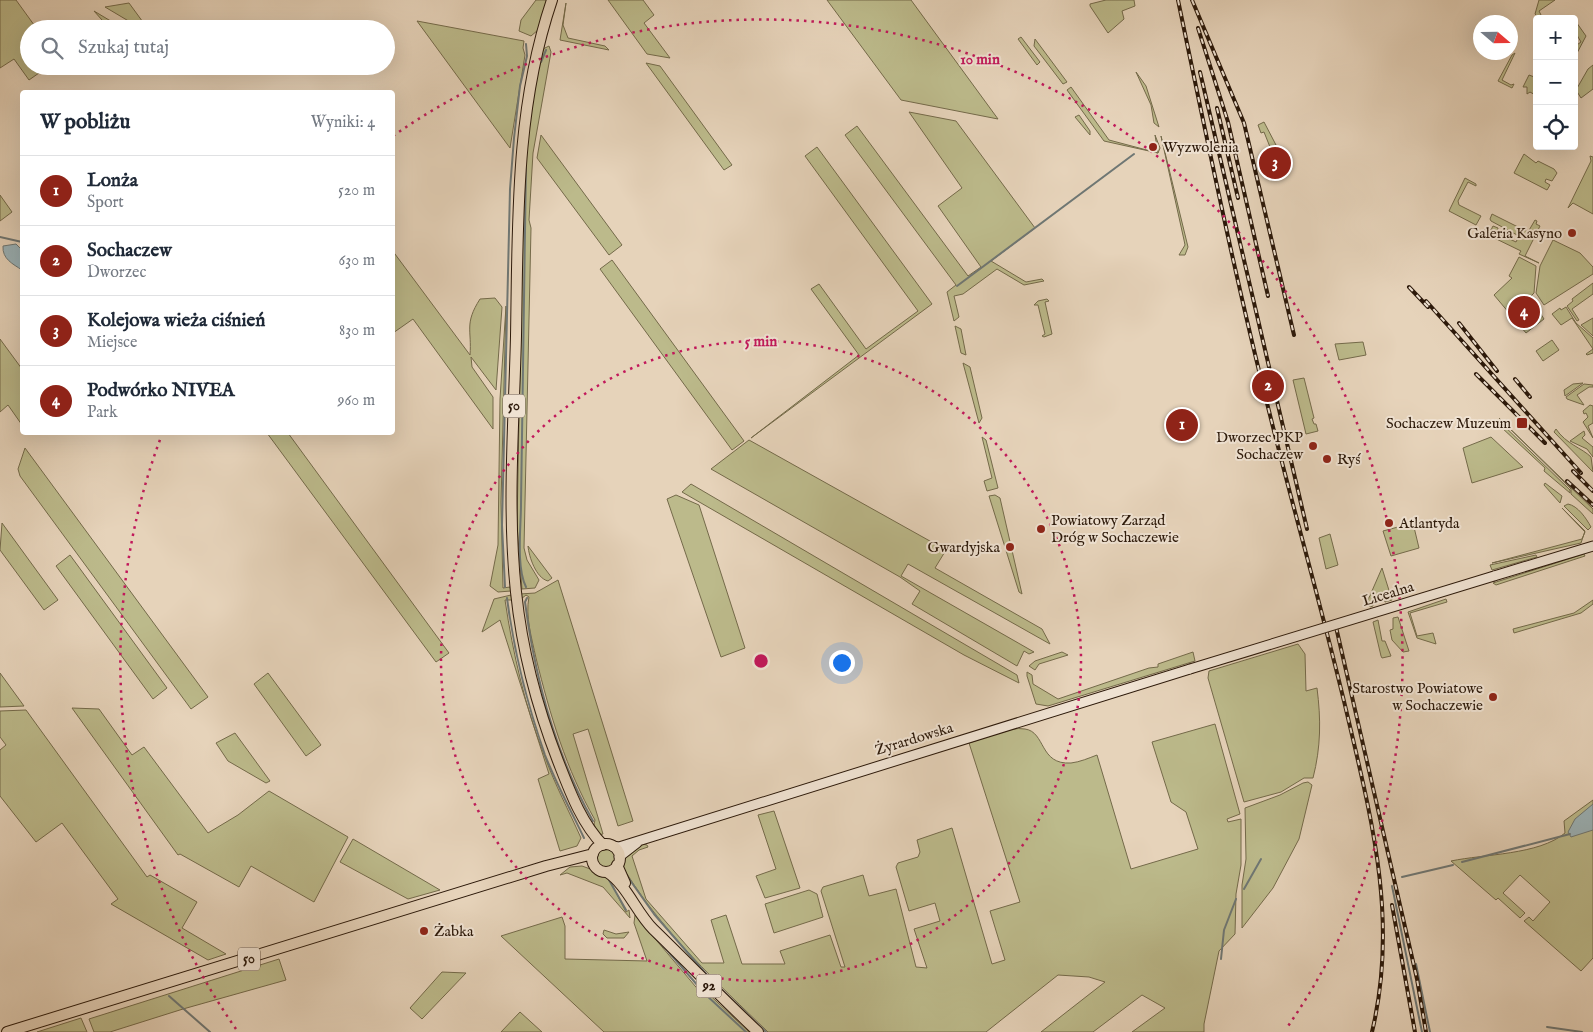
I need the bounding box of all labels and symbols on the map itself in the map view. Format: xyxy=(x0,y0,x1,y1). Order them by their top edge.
north arrow xyxy=(1473,15,1518,60)
text: 10 min xyxy=(960,50,1000,69)
place label: Wyzwolenia xyxy=(1163,138,1239,157)
marker: Wyzwolenia xyxy=(1147,141,1159,153)
pin: 3 xyxy=(1259,144,1291,182)
place label: Galeria Kasyno xyxy=(1467,224,1562,243)
marker: Galeria Kasyno xyxy=(1566,227,1578,239)
pin: 4 xyxy=(1508,293,1540,331)
text: 5 min xyxy=(745,332,777,351)
pin: 2 xyxy=(1252,367,1284,405)
road number: 50 xyxy=(503,394,525,418)
pin: 1 xyxy=(1166,406,1198,444)
place label: Sochaczew Muzeum xyxy=(1386,414,1511,433)
marker: Sochaczew Muzeum xyxy=(1515,416,1529,430)
place label: Dworzec PKP Sochaczew xyxy=(1216,428,1304,464)
marker: Dworzec PKP Sochaczew xyxy=(1307,440,1319,452)
place label: Ryś xyxy=(1337,450,1361,469)
marker: Ryś xyxy=(1321,453,1333,465)
place label: Powiatowy Zarząd Dróg w Sochaczewie xyxy=(1051,511,1179,547)
place label: Atlantyda xyxy=(1398,514,1460,533)
marker: Atlantyda xyxy=(1383,517,1395,529)
marker: Powiatowy Zarząd Dróg w Sochaczewie xyxy=(1035,523,1047,535)
place label: Gwardyjska xyxy=(928,538,1001,557)
marker: Gwardyjska xyxy=(1004,541,1016,553)
street label: Licealna xyxy=(1360,577,1417,611)
your location xyxy=(829,650,855,676)
centre of rings xyxy=(752,652,770,670)
place label: Starostwo Powiatowe w Sochaczewie xyxy=(1352,679,1483,715)
marker: Starostwo Powiatowe w Sochaczewie xyxy=(1487,691,1499,703)
street label: Żyrardowska xyxy=(873,718,956,760)
place label: Żabka xyxy=(434,922,474,941)
marker: Żabka xyxy=(418,925,430,937)
road number: 50 xyxy=(238,948,260,971)
road number: 92 xyxy=(696,974,722,998)

